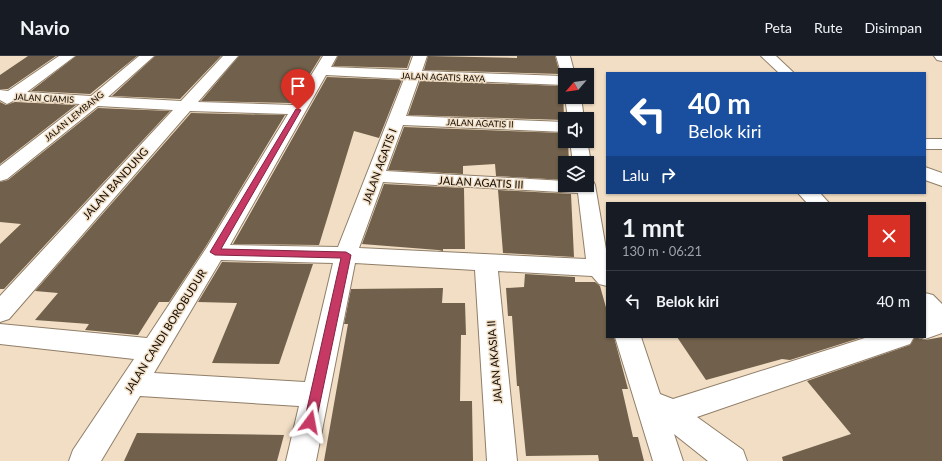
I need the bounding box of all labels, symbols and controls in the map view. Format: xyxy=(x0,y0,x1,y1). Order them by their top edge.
text: Navio xyxy=(20,16,70,39)
text: Peta xyxy=(765,19,792,36)
text: Rute xyxy=(814,19,843,36)
text: Disimpan xyxy=(865,19,922,36)
north arrow xyxy=(558,68,594,104)
map controls xyxy=(558,68,594,192)
pin xyxy=(281,69,315,110)
street label: JALAN AGATIS RAYA xyxy=(401,70,486,84)
icon: arrive xyxy=(287,75,309,97)
text: 40 m xyxy=(688,86,751,120)
street label: JALAN LEMBANG xyxy=(42,88,106,143)
icon: left xyxy=(622,88,674,140)
street label: JALAN CIAMIS xyxy=(14,91,74,105)
button: sound xyxy=(558,112,594,148)
street label: JALAN AGATIS II xyxy=(446,116,514,130)
text: Belok kiri xyxy=(688,120,762,142)
street label: JALAN AGATIS I xyxy=(359,127,399,205)
street label: JALAN BANDUNG xyxy=(79,144,151,222)
button: layers xyxy=(558,156,594,192)
icon: right xyxy=(657,164,679,186)
text: Lalu xyxy=(622,166,649,184)
street label: JALAN AGATIS III xyxy=(438,173,524,191)
text: 1 mnt xyxy=(622,213,684,242)
button: close xyxy=(868,215,910,257)
text: 130 m · 06:21 xyxy=(622,243,702,259)
street label: JALAN CANDI BOROBUDUR xyxy=(121,266,209,395)
icon: left xyxy=(622,290,644,312)
text: Belok kiri xyxy=(656,292,719,310)
text: 40 m xyxy=(876,292,910,310)
street label: JALAN AKASIA II xyxy=(484,320,504,404)
position arrow xyxy=(289,401,331,443)

